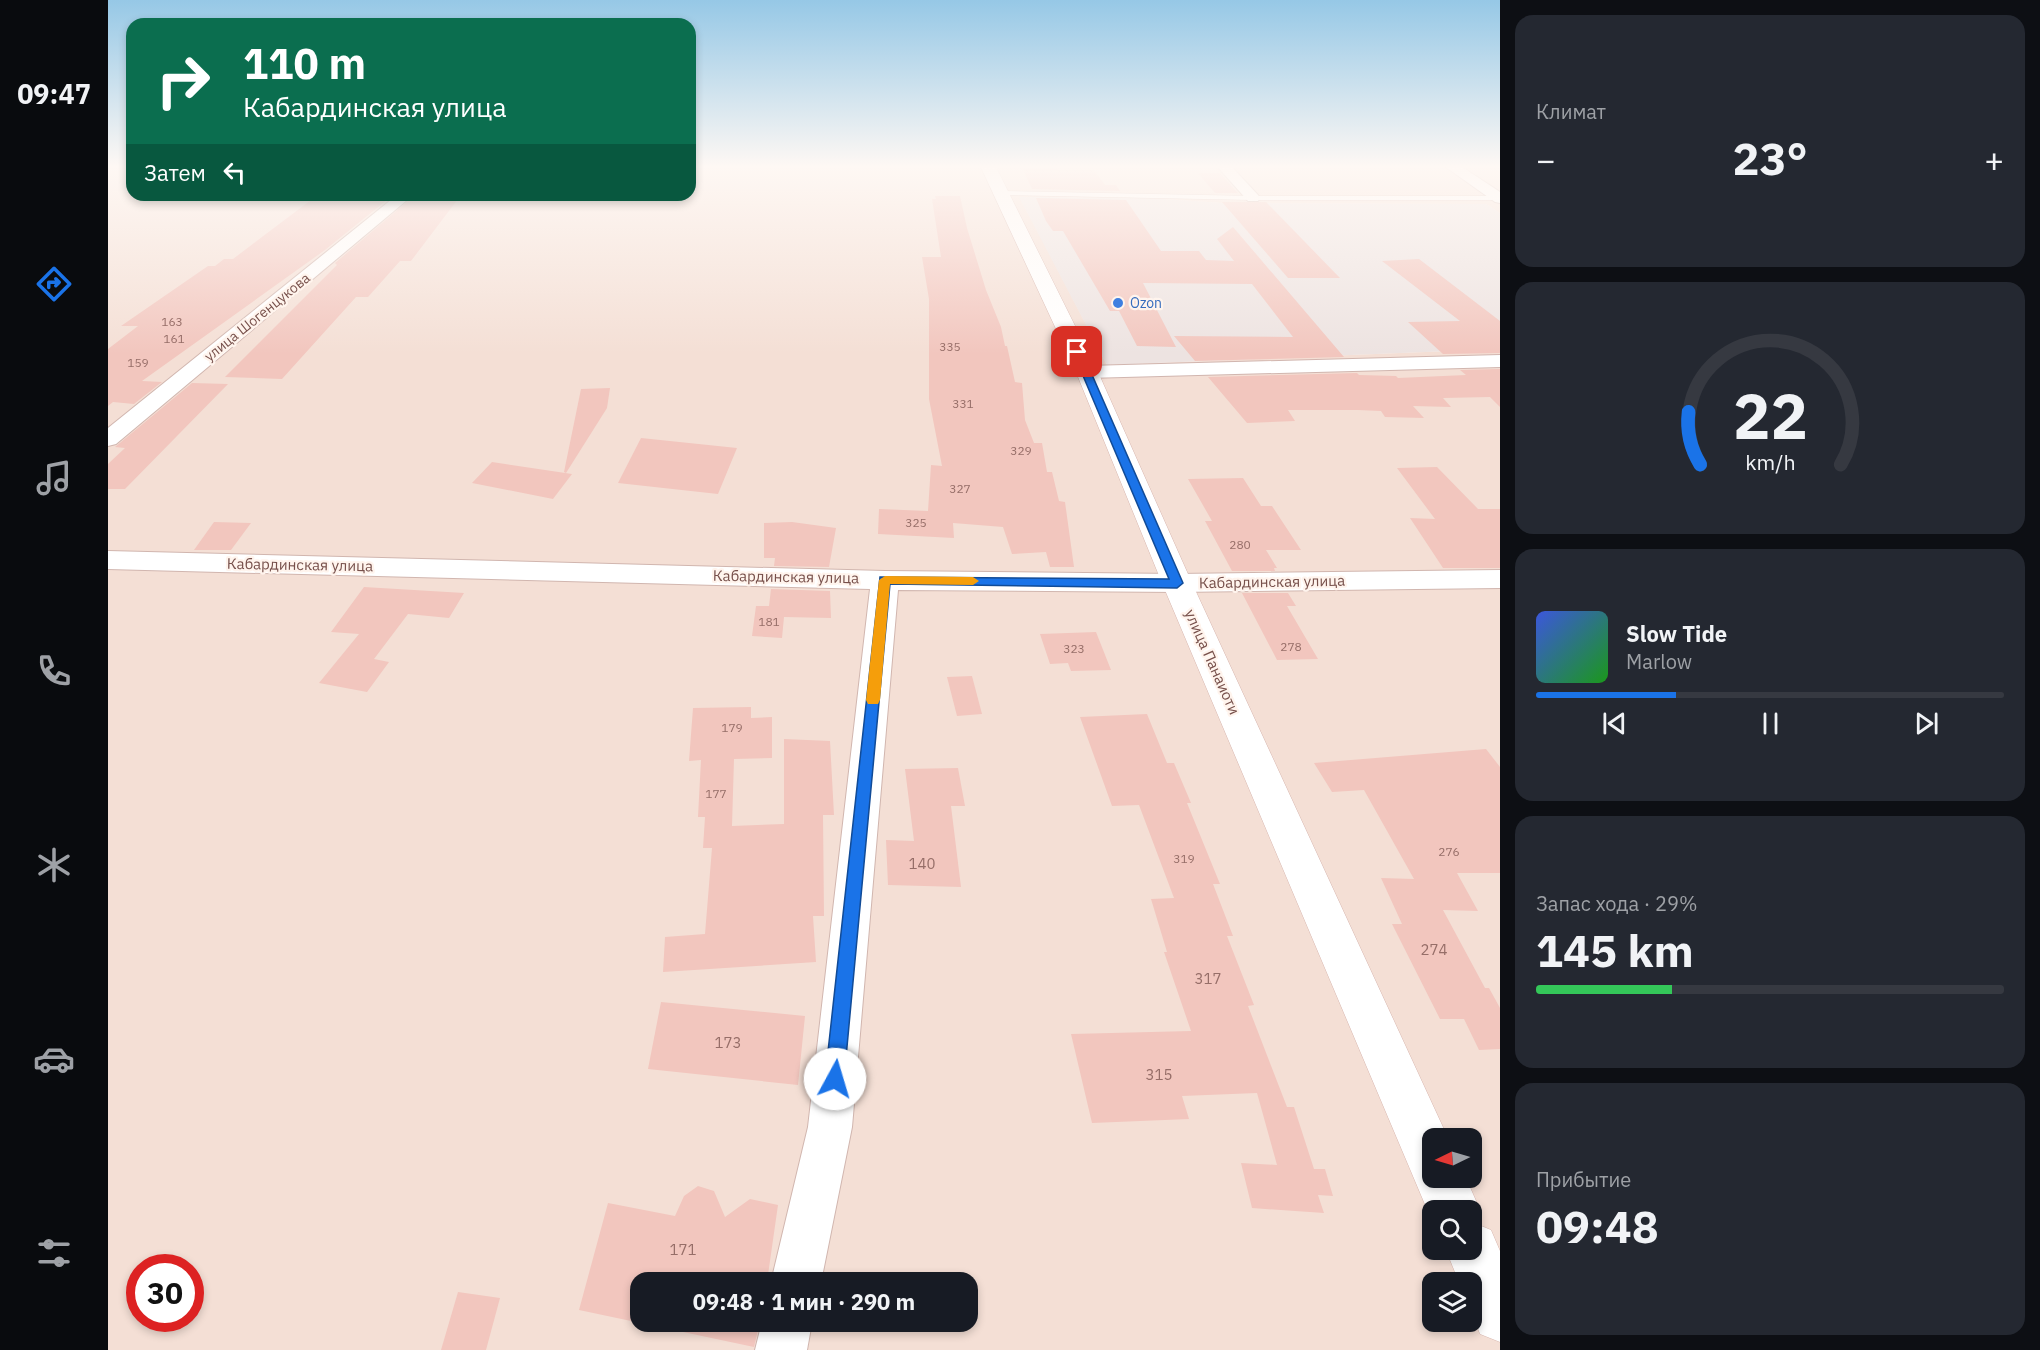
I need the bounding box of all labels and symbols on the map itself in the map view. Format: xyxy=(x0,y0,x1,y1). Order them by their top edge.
street label: улица Шогенцукова xyxy=(200,268,314,365)
place label: Ozon xyxy=(1130,294,1162,312)
marker: Ozon xyxy=(1111,296,1125,310)
house number: 163 xyxy=(161,314,183,329)
pin xyxy=(1051,326,1102,377)
house number: 161 xyxy=(163,331,185,346)
house number: 335 xyxy=(939,339,961,354)
house number: 159 xyxy=(127,355,149,370)
house number: 331 xyxy=(952,396,974,411)
house number: 329 xyxy=(1010,443,1032,458)
house number: 327 xyxy=(949,481,971,496)
house number: 325 xyxy=(905,515,927,530)
house number: 280 xyxy=(1229,537,1251,552)
street label: Кабардинская улица xyxy=(227,554,373,575)
street label: Кабардинская улица xyxy=(713,566,859,587)
street label: Кабардинская улица xyxy=(1199,571,1345,592)
street label: улица Панаиоти xyxy=(1181,606,1244,717)
house number: 181 xyxy=(758,614,780,629)
house number: 278 xyxy=(1280,639,1302,654)
house number: 323 xyxy=(1063,641,1085,656)
house number: 179 xyxy=(721,720,743,735)
house number: 177 xyxy=(705,786,727,801)
house number: 276 xyxy=(1438,844,1460,859)
house number: 319 xyxy=(1173,851,1195,866)
house number: 140 xyxy=(908,854,936,873)
house number: 274 xyxy=(1420,940,1448,959)
house number: 317 xyxy=(1194,969,1222,988)
house number: 173 xyxy=(714,1033,742,1052)
position arrow xyxy=(803,1047,867,1111)
house number: 315 xyxy=(1145,1065,1173,1084)
north arrow xyxy=(1422,1128,1482,1188)
house number: 171 xyxy=(669,1240,697,1259)
speed limit sign: 30 xyxy=(126,1254,204,1332)

